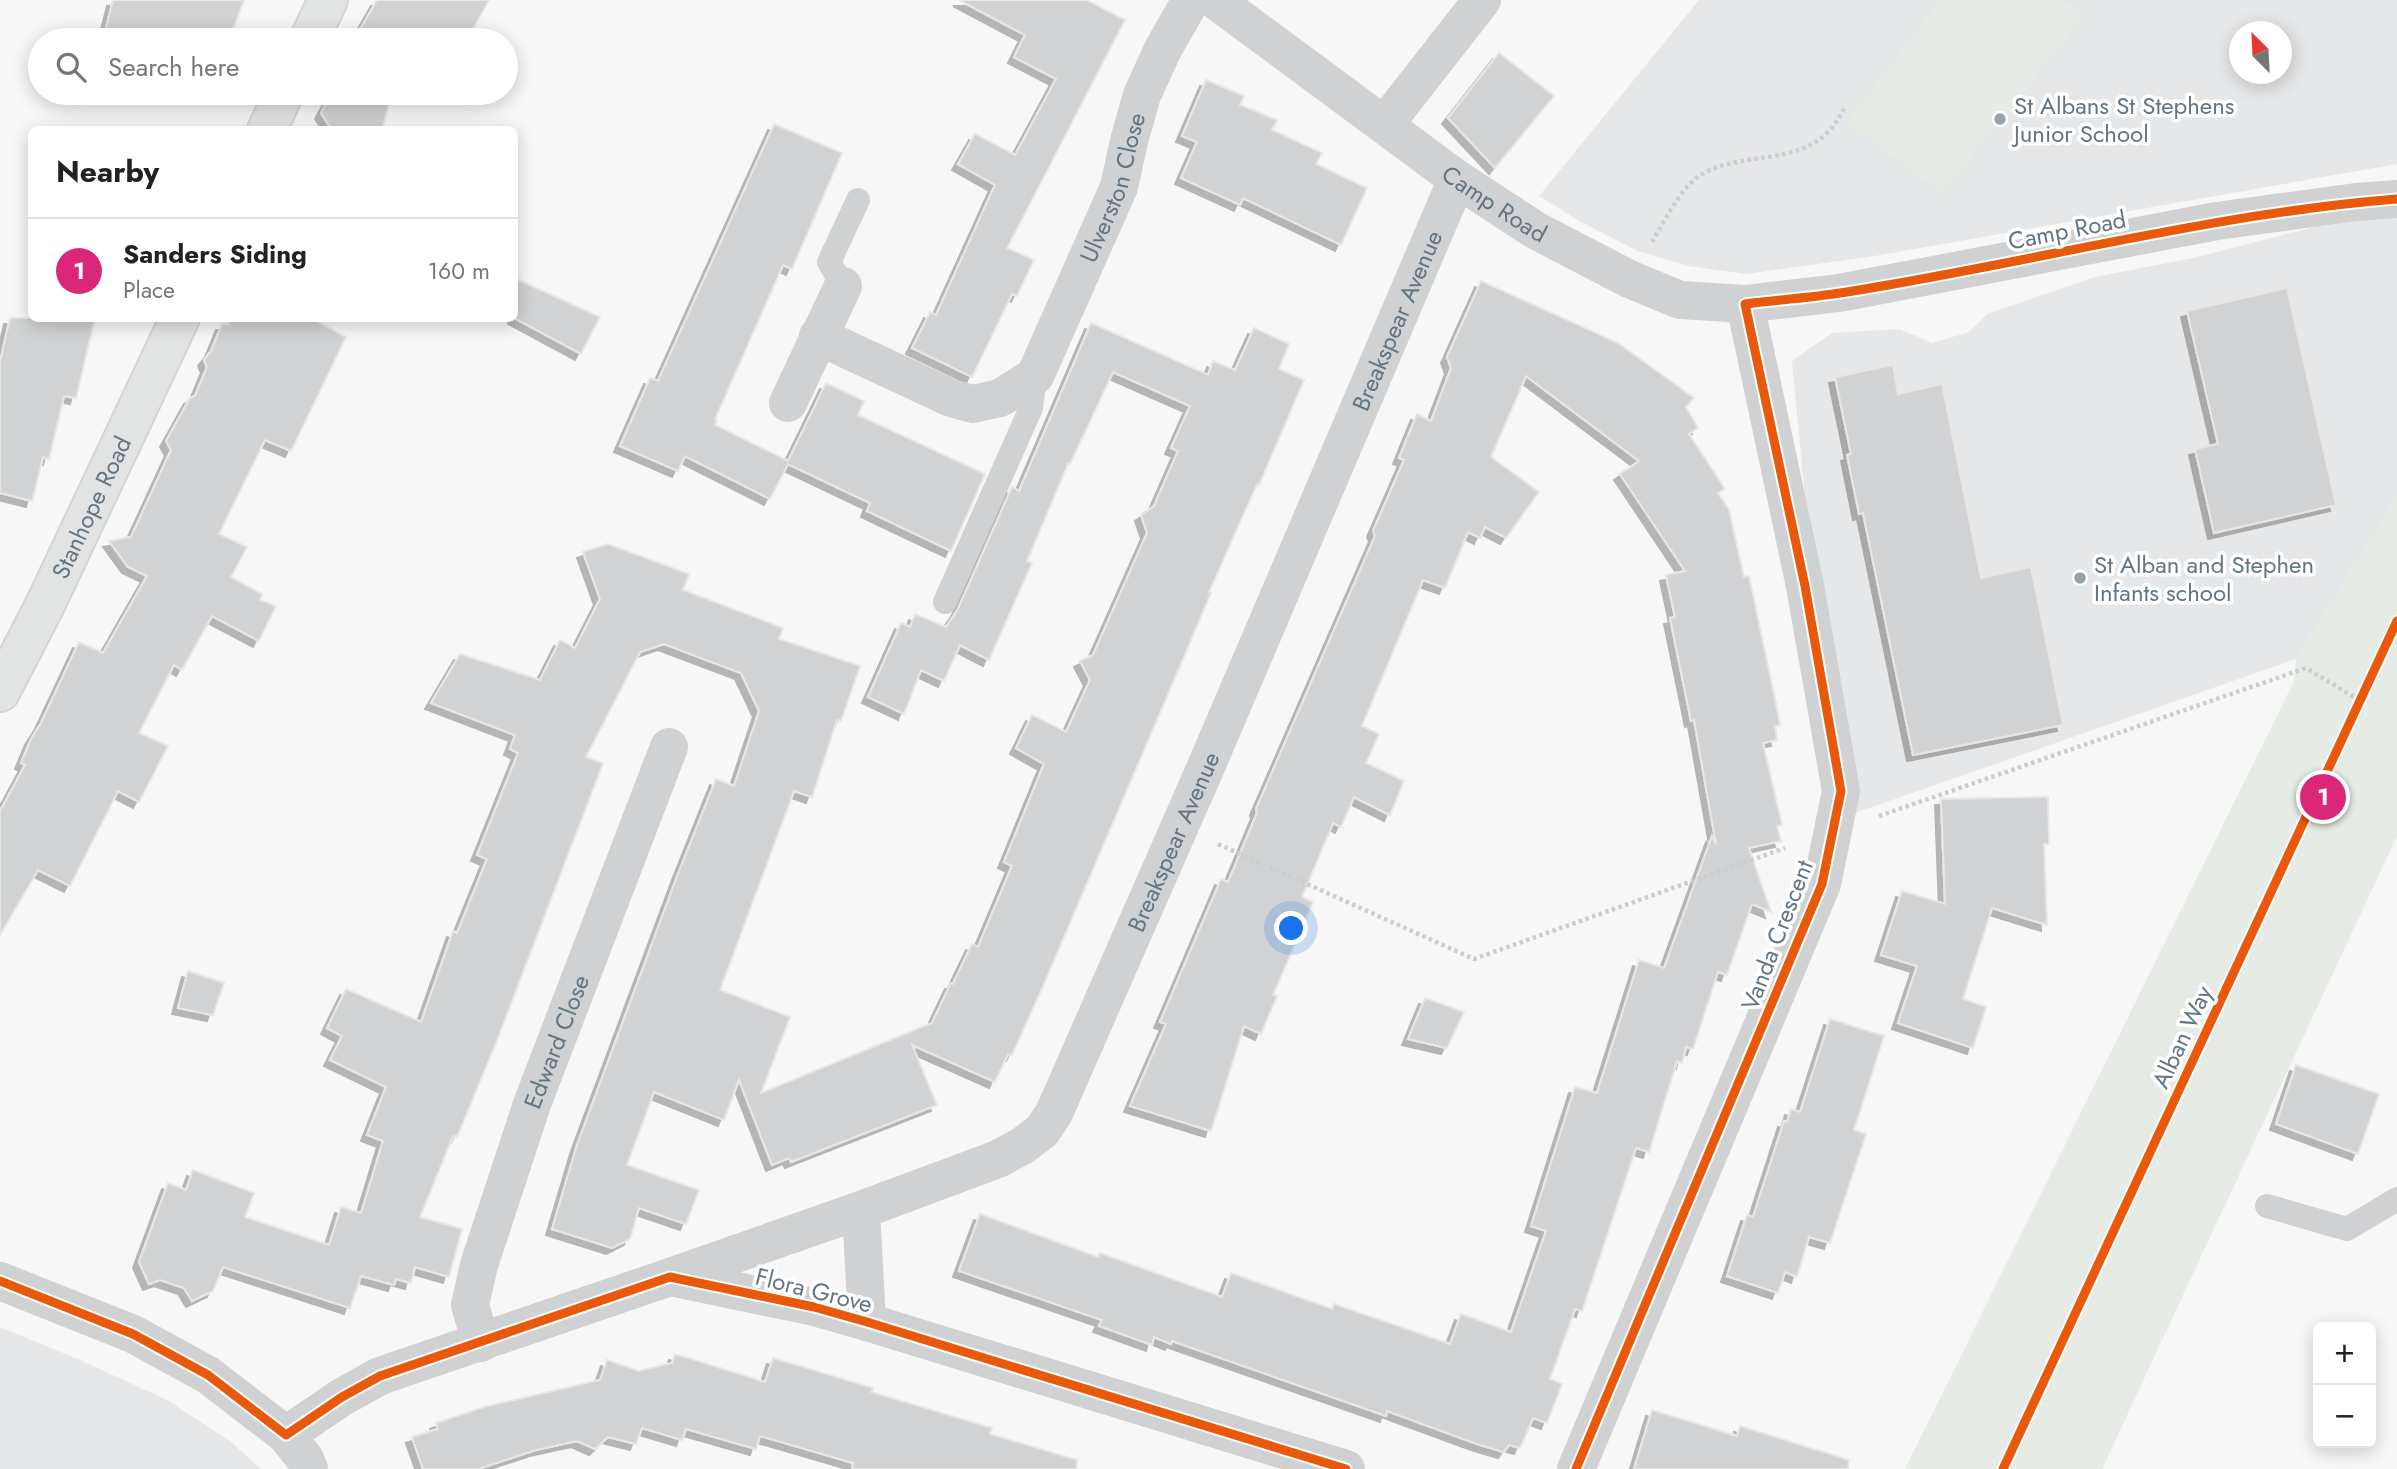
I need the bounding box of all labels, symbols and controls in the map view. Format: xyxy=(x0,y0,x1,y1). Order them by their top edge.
north arrow xyxy=(2229,21,2292,84)
search box xyxy=(28,28,518,105)
icon: search xyxy=(52,48,90,86)
text: Search here xyxy=(108,48,240,86)
place label: St Albans St Stephens Junior School xyxy=(2011,88,2234,151)
street label: Ulverston Close xyxy=(1070,108,1154,268)
marker: St Albans St Stephens Junior School xyxy=(1992,111,2008,127)
text: Nearby xyxy=(56,150,159,193)
street label: Camp Road xyxy=(1435,156,1553,251)
street label: Camp Road xyxy=(2005,201,2129,259)
street label: Breakspear Avenue xyxy=(1343,225,1451,416)
text: Sanders Siding xyxy=(123,235,307,273)
text: 1 xyxy=(73,254,85,288)
text: 160 m xyxy=(428,254,490,288)
text: Place xyxy=(123,273,175,307)
street label: Stanhope Road xyxy=(42,430,140,584)
place label: St Alban and Stephen Infants school xyxy=(2094,547,2314,610)
marker: St Alban and Stephen Infants school xyxy=(2072,570,2088,586)
street label: Breakspear Avenue xyxy=(1118,746,1228,937)
pin: 1 xyxy=(2300,771,2346,823)
street label: Vanda Crescent xyxy=(1732,854,1822,1015)
your location xyxy=(1274,911,1308,945)
street label: Edward Close xyxy=(514,969,598,1114)
street label: Alban Way xyxy=(2143,979,2221,1094)
street label: Flora Grove xyxy=(752,1259,876,1321)
map controls xyxy=(2313,1322,2376,1448)
button: + xyxy=(2313,1322,2376,1385)
button: − xyxy=(2313,1385,2376,1448)

